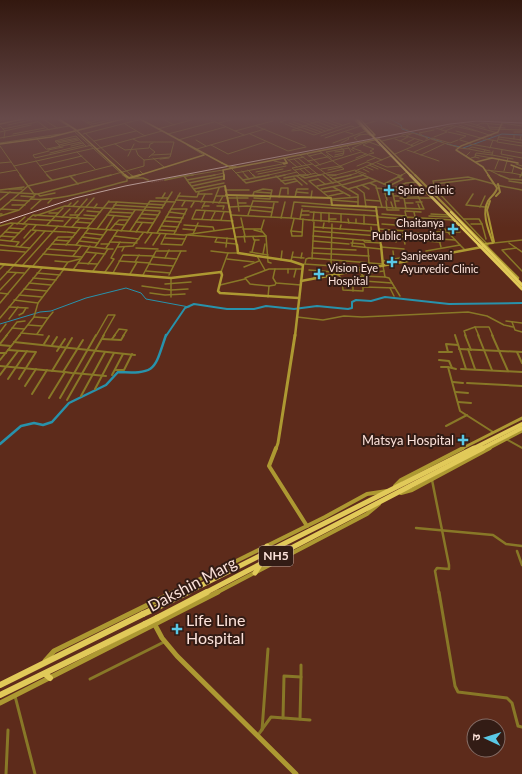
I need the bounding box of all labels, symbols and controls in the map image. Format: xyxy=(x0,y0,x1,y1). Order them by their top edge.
place label: Spine Clinic xyxy=(398,183,454,196)
marker: Spine Clinic xyxy=(383,184,395,196)
place label: Chaitanya Public Hospital xyxy=(372,216,444,242)
marker: Chaitanya Public Hospital xyxy=(447,223,459,235)
place label: Sanjeevani Ayurvedic Clinic xyxy=(401,249,479,275)
marker: Sanjeevani Ayurvedic Clinic xyxy=(386,256,398,268)
place label: Vision Eye Hospital xyxy=(328,261,378,287)
marker: Vision Eye Hospital xyxy=(313,268,325,280)
place label: Matsya Hospital xyxy=(362,432,454,448)
marker: Matsya Hospital xyxy=(457,434,469,446)
road number: NH5 xyxy=(259,546,293,566)
street label: Dakshin Marg xyxy=(144,552,239,615)
place label: Life Line Hospital xyxy=(186,610,245,647)
marker: Life Line Hospital xyxy=(171,623,183,635)
north arrow xyxy=(466,718,506,758)
text: उ xyxy=(469,733,482,741)

